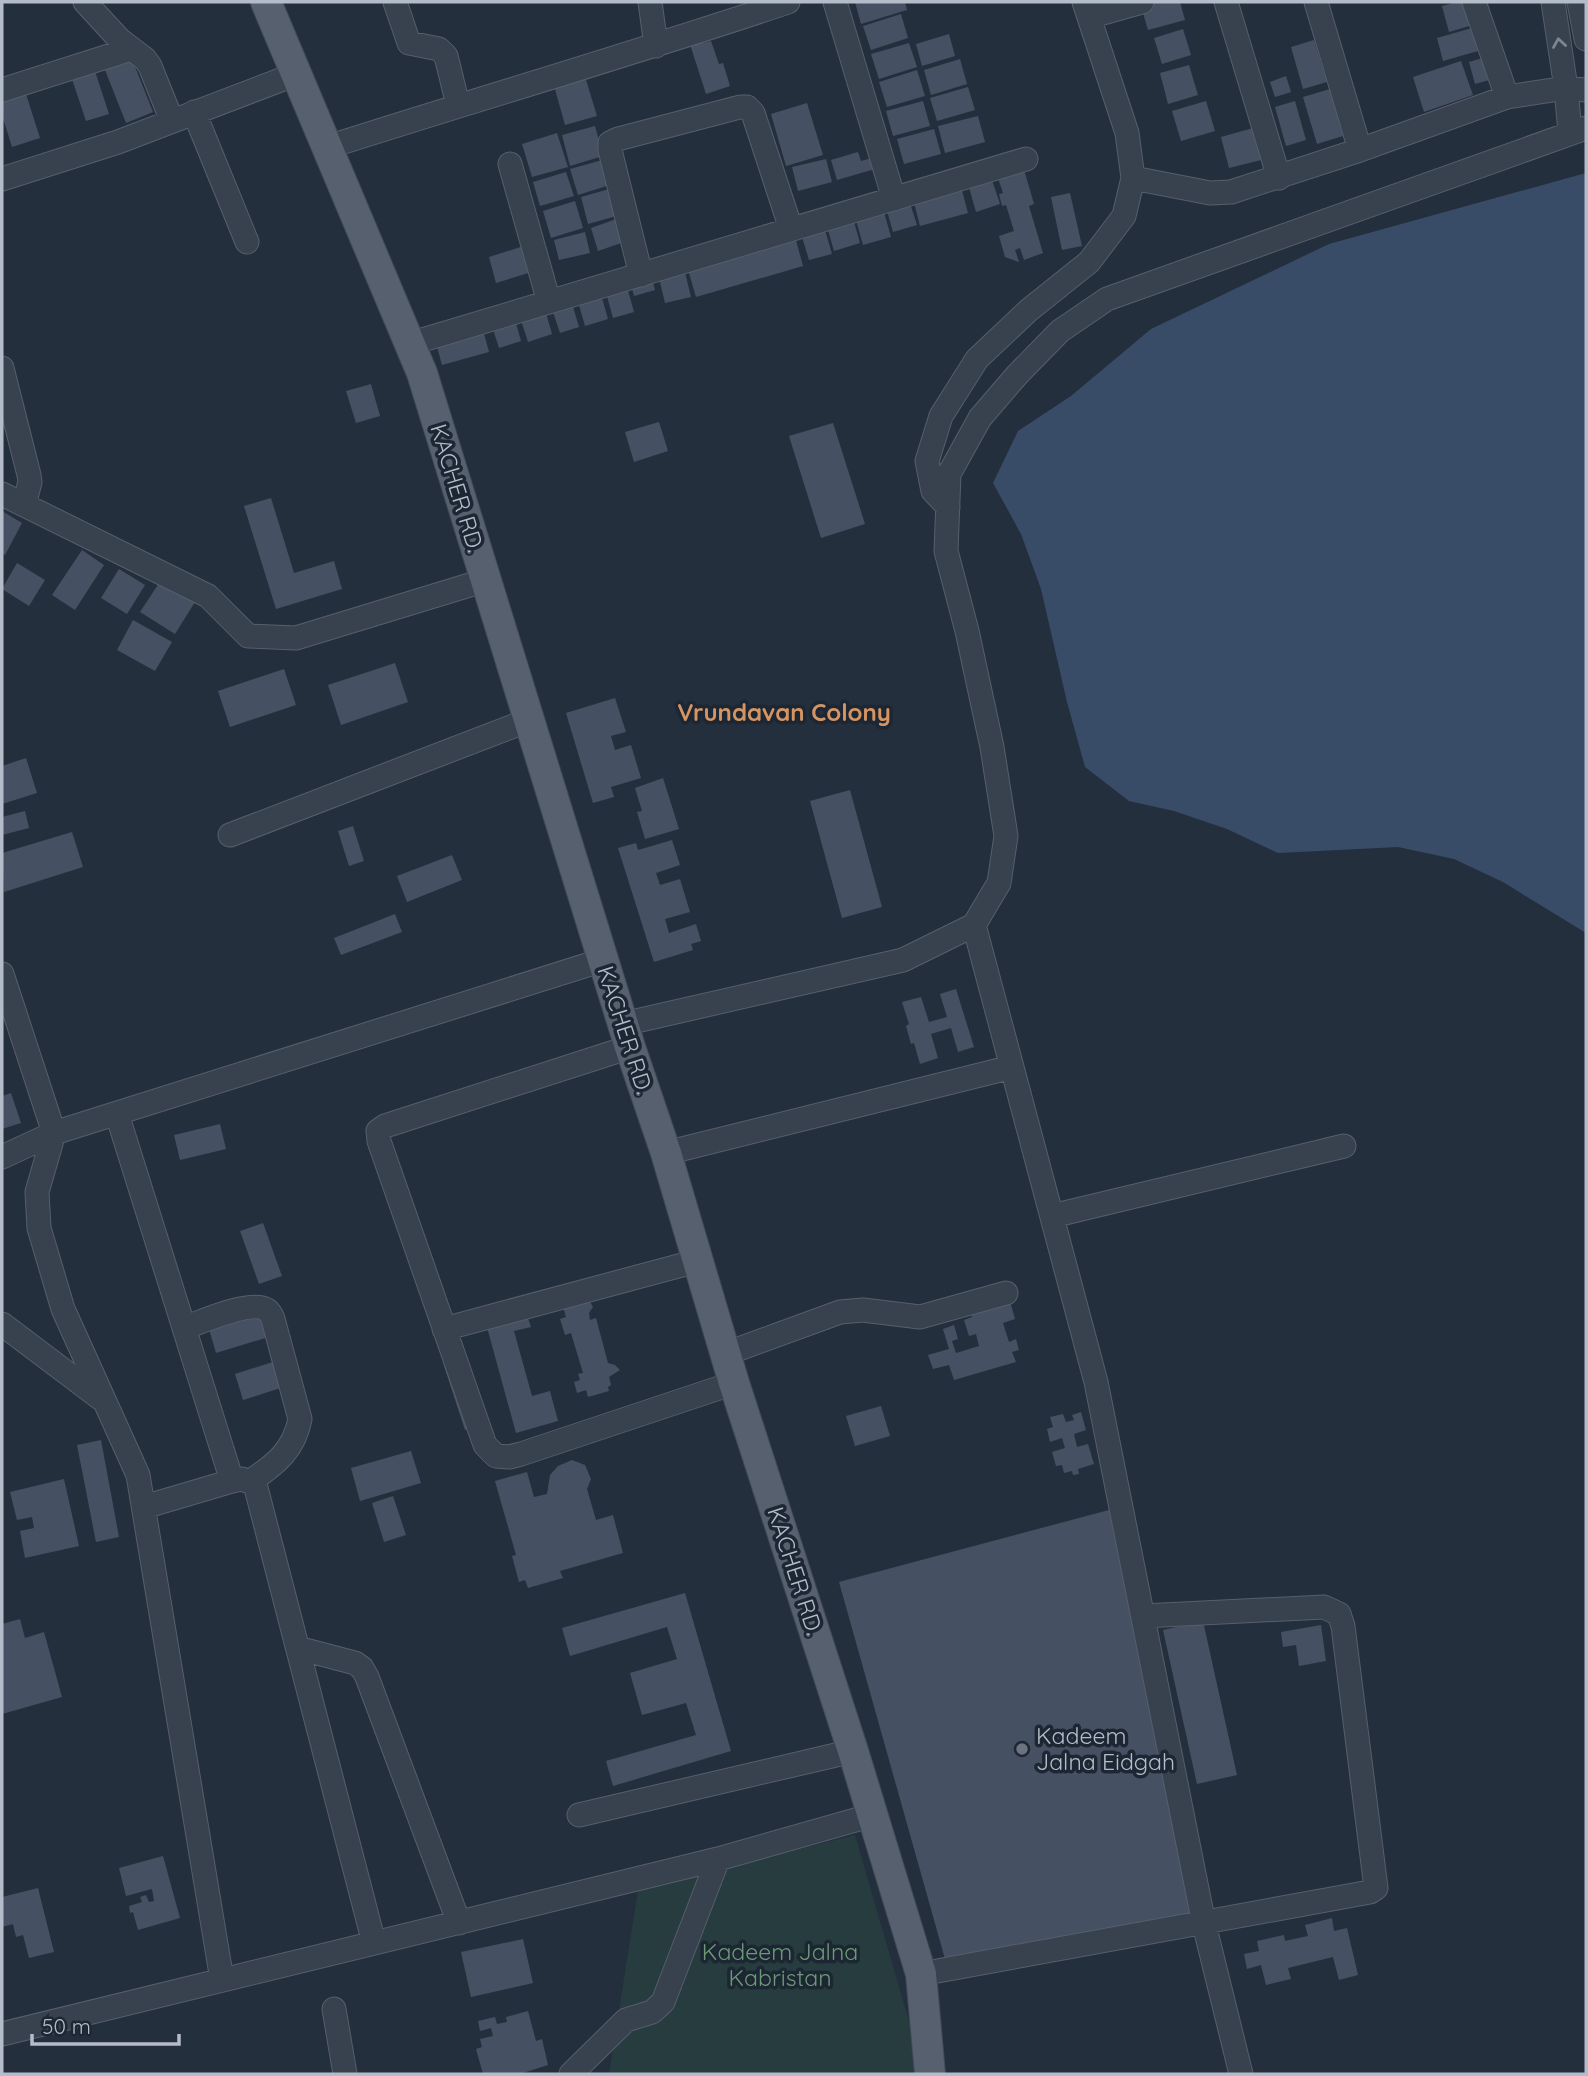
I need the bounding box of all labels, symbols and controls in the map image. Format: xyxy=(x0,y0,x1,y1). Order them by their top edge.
one-way arrow xyxy=(1552,37,1567,49)
street label: KACHER RD. xyxy=(424,420,491,556)
district label: Vrundavan Colony xyxy=(677,697,891,727)
street label: KACHER RD. xyxy=(591,962,660,1097)
street label: KACHER RD. xyxy=(761,1503,830,1638)
place label: Kadeem Jalna Eidgah xyxy=(1036,1721,1175,1776)
marker: Kadeem Jalna Eidgah xyxy=(1014,1741,1030,1757)
park label: Kadeem Jalna Kabristan xyxy=(702,1937,858,1992)
scale bar xyxy=(32,2002,178,2046)
text: 50 m xyxy=(42,2013,91,2039)

